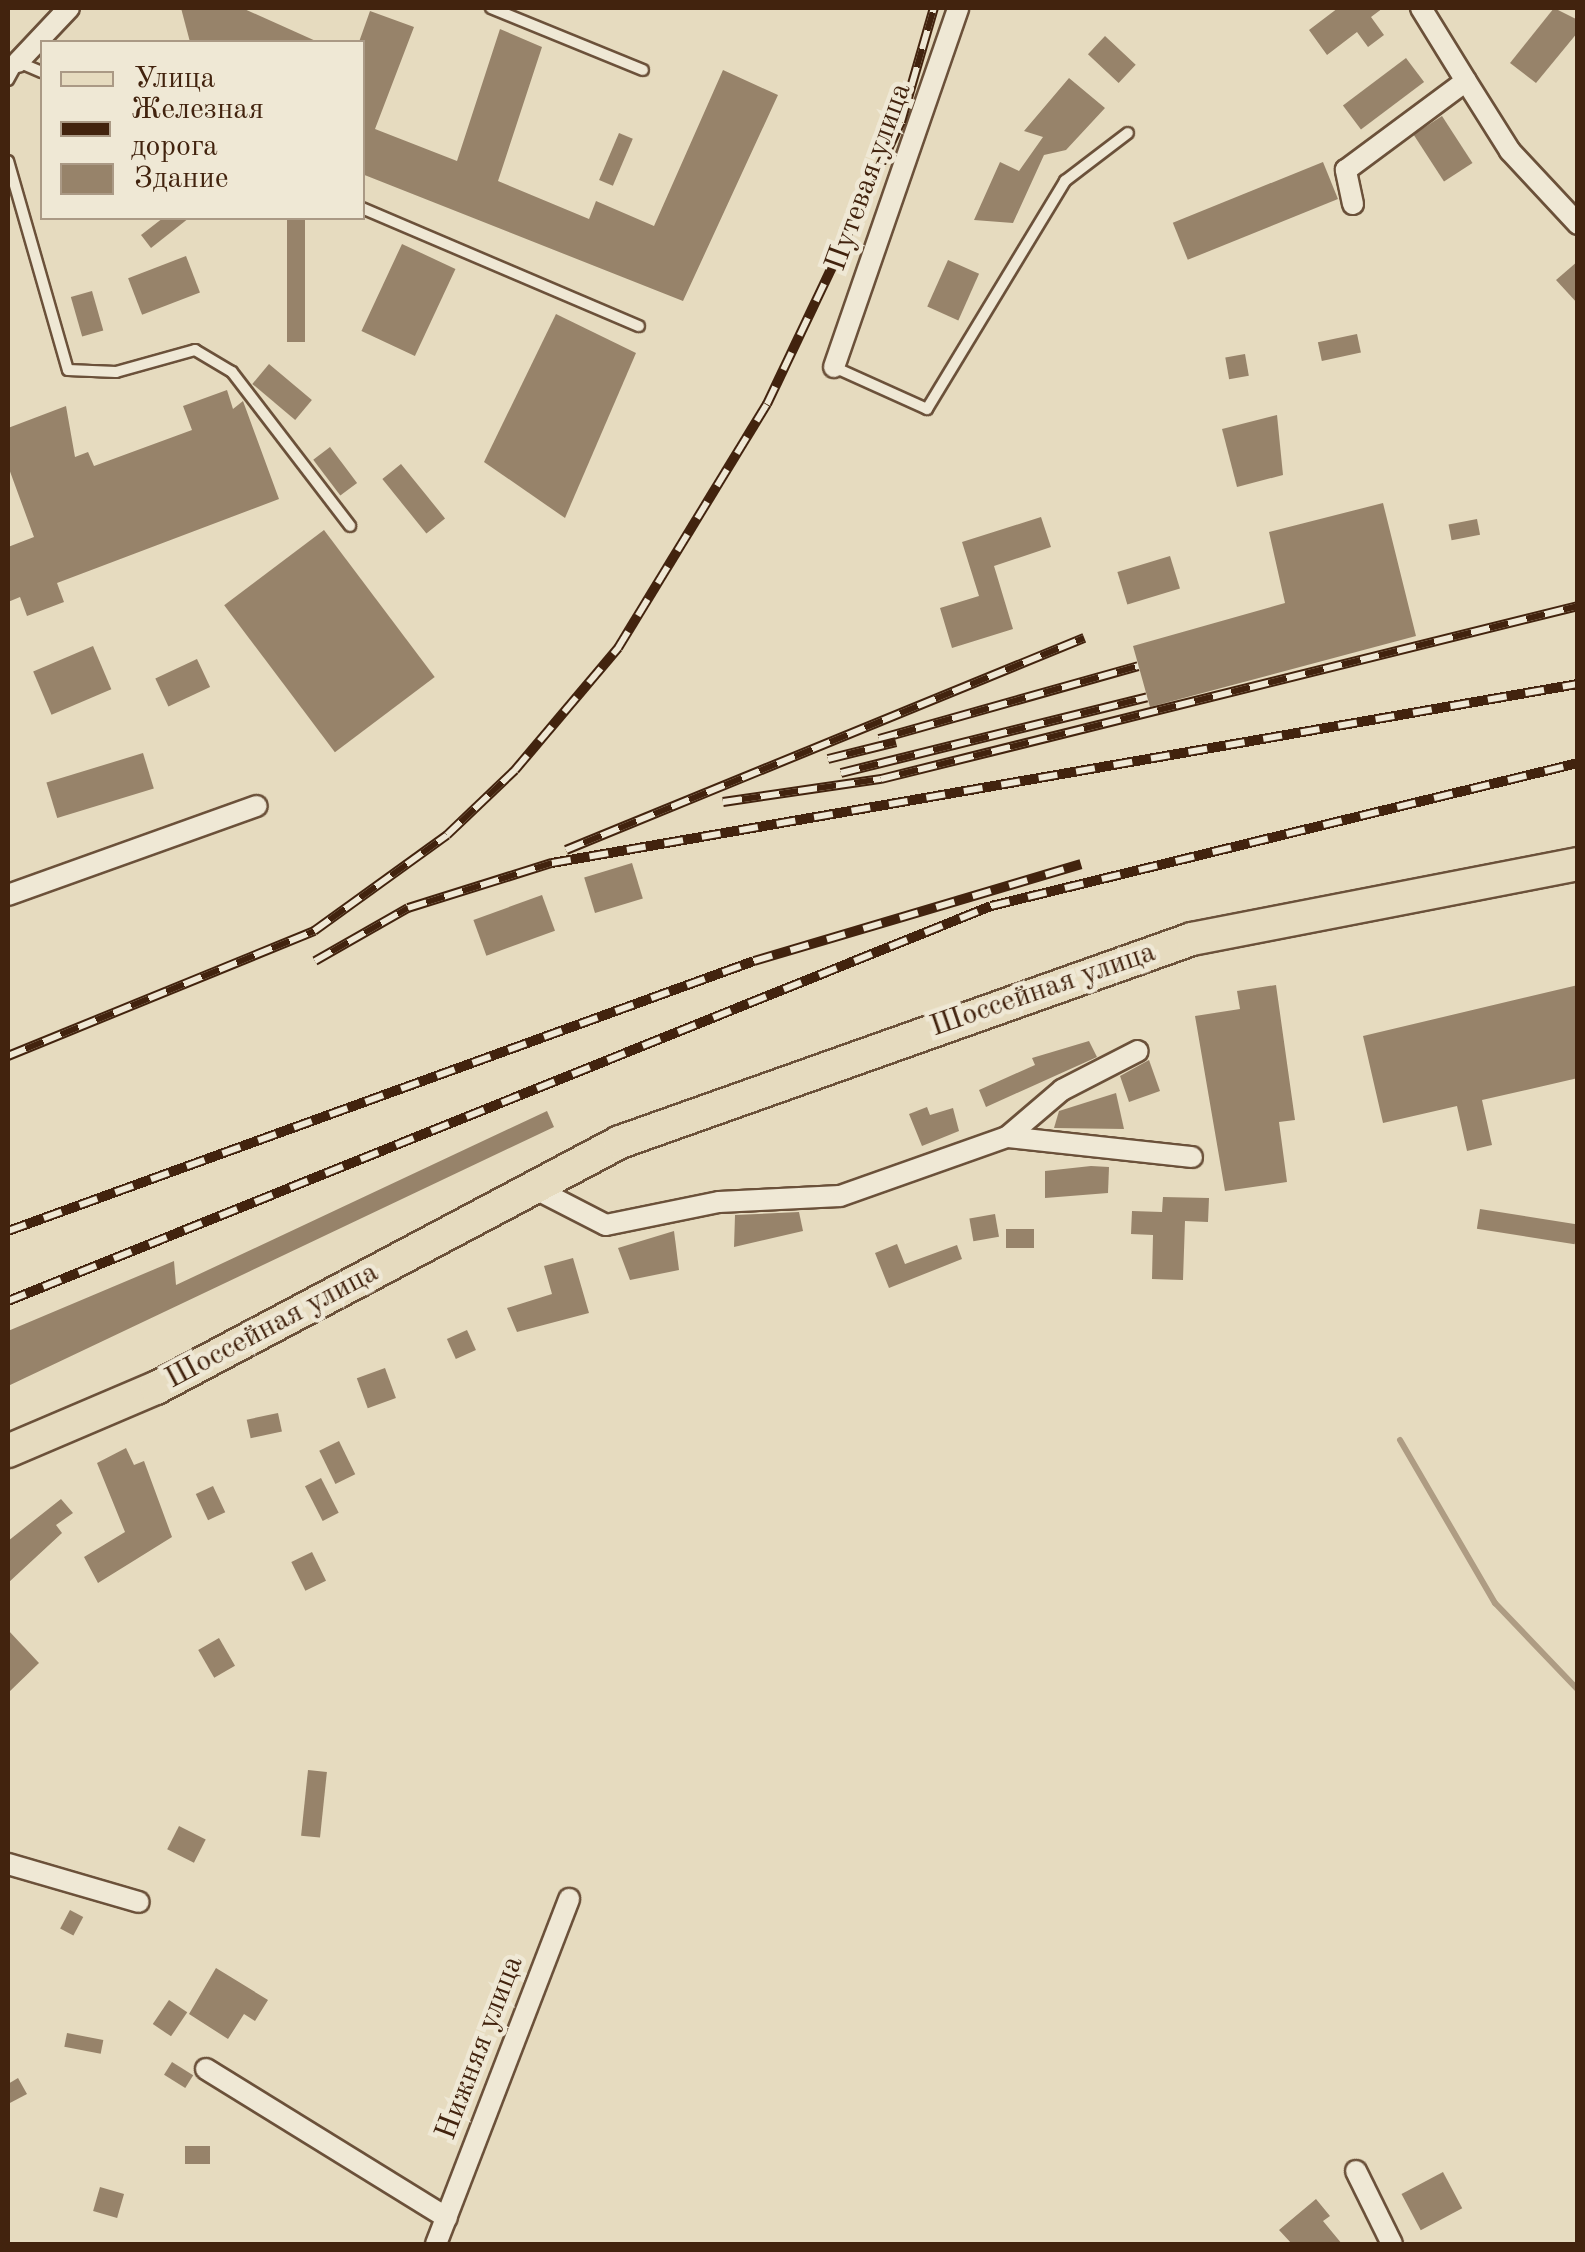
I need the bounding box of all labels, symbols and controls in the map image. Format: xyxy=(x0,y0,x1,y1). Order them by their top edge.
legend xyxy=(40,40,365,220)
text: Улица xyxy=(134,64,215,94)
street label: Путевая улица xyxy=(818,78,920,276)
text: Железная дорога xyxy=(131,95,264,162)
text: Здание xyxy=(134,164,229,194)
street label: Шоссейная улица xyxy=(926,935,1160,1045)
street label: Шоссейная улица xyxy=(159,1255,385,1397)
street label: Нижняя улица xyxy=(428,1951,532,2145)

